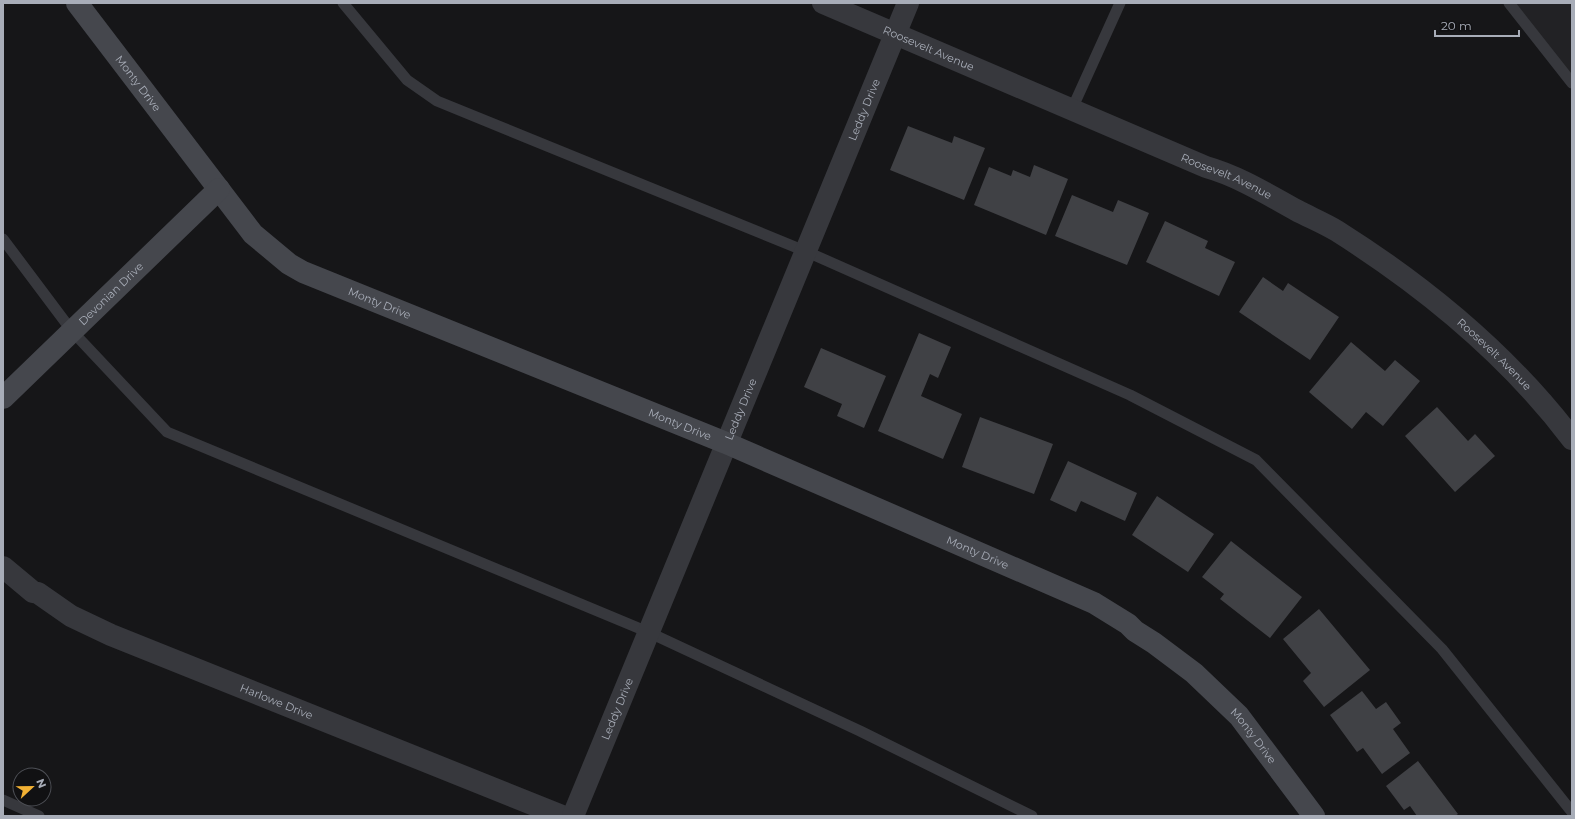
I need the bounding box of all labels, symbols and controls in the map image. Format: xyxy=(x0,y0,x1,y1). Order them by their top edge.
scale bar xyxy=(1435,12,1519,38)
text: 20 m xyxy=(1441,18,1472,33)
street label: Roosevelt Avenue xyxy=(881,23,977,74)
street label: Monty Drive xyxy=(112,53,164,114)
street label: Leddy Drive xyxy=(845,76,883,143)
street label: Roosevelt Avenue xyxy=(1179,150,1275,202)
street label: Devonian Drive xyxy=(76,259,146,328)
street label: Monty Drive xyxy=(346,284,413,322)
street label: Roosevelt Avenue xyxy=(1454,315,1535,393)
street label: Leddy Drive xyxy=(722,376,760,442)
street label: Monty Drive xyxy=(646,405,714,444)
street label: Monty Drive xyxy=(944,533,1011,572)
street label: Leddy Drive xyxy=(598,675,636,742)
street label: Harlowe Drive xyxy=(238,681,315,722)
street label: Monty Drive xyxy=(1228,705,1280,767)
north arrow xyxy=(12,767,52,807)
text: N xyxy=(33,777,49,790)

